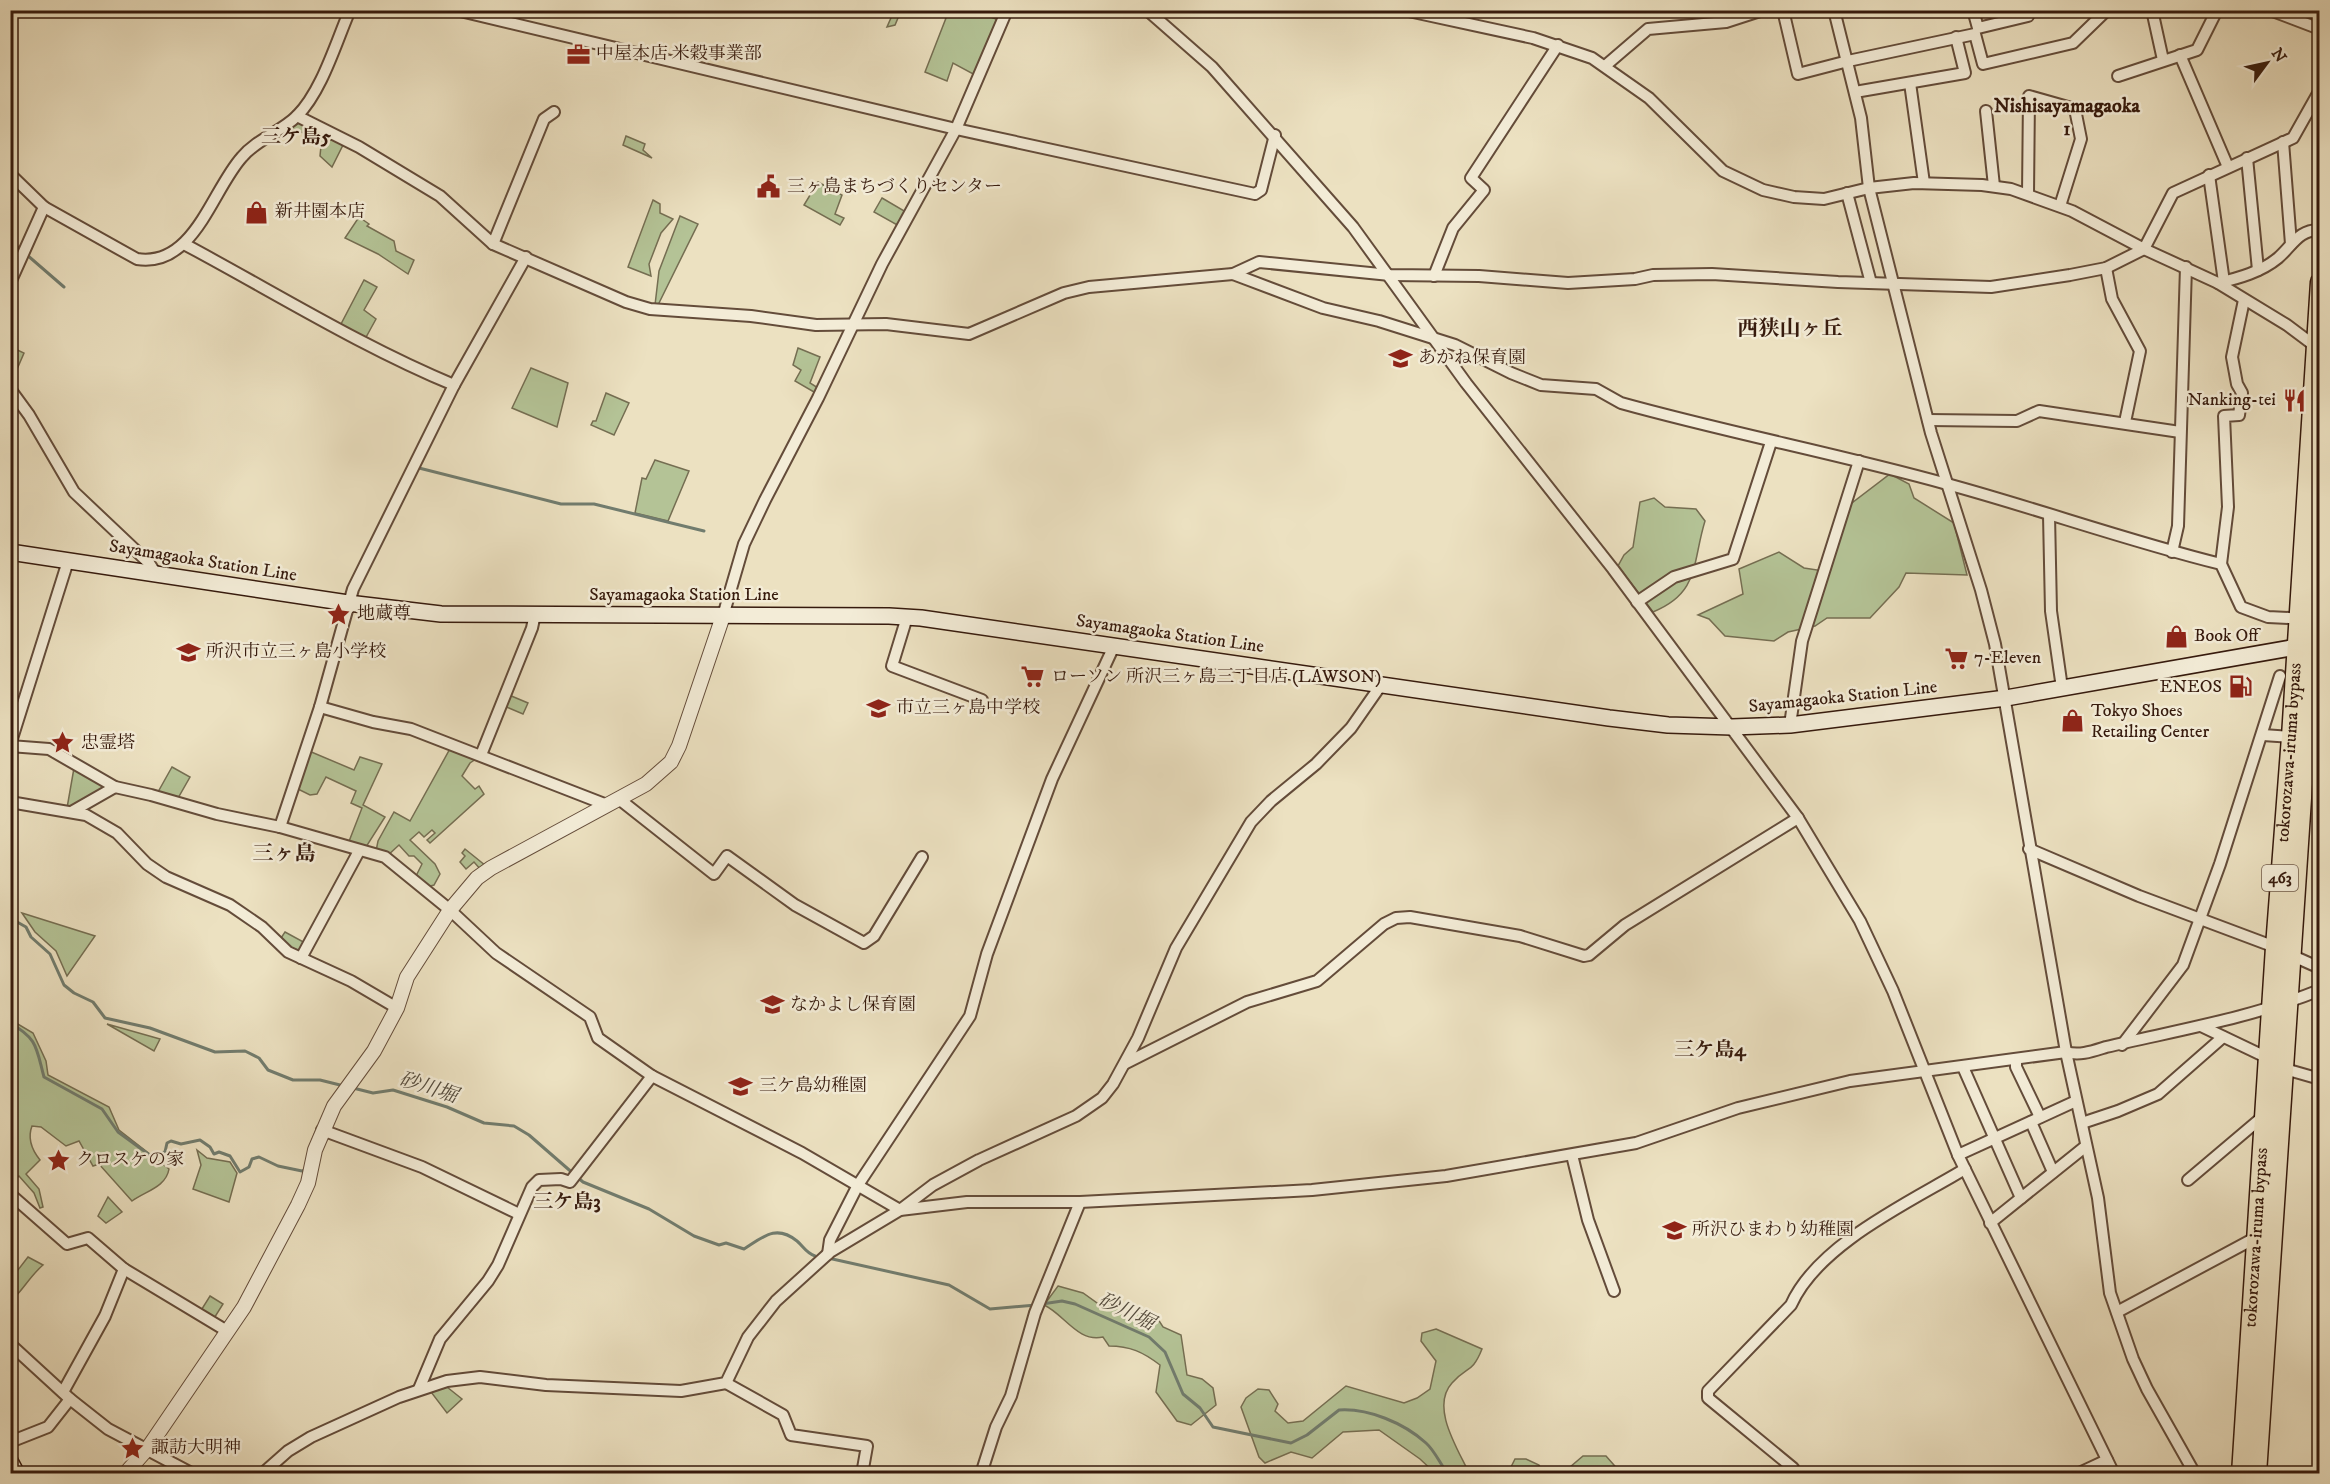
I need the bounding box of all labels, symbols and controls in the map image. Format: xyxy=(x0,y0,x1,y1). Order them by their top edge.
north arrow xyxy=(2237,33,2297,93)
office icon: 中屋本店 米穀事業部 xyxy=(565,41,591,67)
place label: 中屋本店 米穀事業部 xyxy=(596,43,762,65)
text: N xyxy=(2267,44,2291,66)
district label: Nishisayamagaoka 1 xyxy=(1994,94,2141,142)
district label: 三ケ島5 xyxy=(261,125,331,150)
public building icon: 三ヶ島まちづくりセンター xyxy=(756,174,782,200)
place label: 三ヶ島まちづくりセンター xyxy=(787,176,1002,198)
shop icon: 新井園本店 xyxy=(244,199,270,225)
place label: 新井園本店 xyxy=(275,201,365,223)
district label: 西狭山ヶ丘 xyxy=(1738,316,1843,342)
school or university icon: あかね保育園 xyxy=(1387,345,1413,371)
place label: あかね保育園 xyxy=(1418,347,1526,369)
restaurant icon: Nanking-tei xyxy=(2281,387,2307,413)
place label: Nanking-tei xyxy=(2188,389,2276,411)
street label: Sayamagaoka Station Line xyxy=(108,535,298,587)
street label: Sayamagaoka Station Line xyxy=(589,584,779,606)
place icon: 地蔵尊 xyxy=(326,601,352,627)
place label: 地蔵尊 xyxy=(357,603,411,625)
street label: Sayamagaoka Station Line xyxy=(1075,610,1265,658)
shop icon: Book Off xyxy=(2163,623,2189,649)
place label: Book Off xyxy=(2194,625,2261,647)
school or university icon: 所沢市立三ヶ島小学校 xyxy=(175,639,201,665)
place label: 所沢市立三ヶ島小学校 xyxy=(206,641,386,663)
supermarket icon: 7-Eleven xyxy=(1943,645,1969,671)
place label: 7-Eleven xyxy=(1974,647,2042,669)
street label: tokorozawa-iruma bypass xyxy=(2272,662,2307,843)
supermarket icon: ローソン 所沢三ヶ島三丁目店 (LAWSON) xyxy=(1020,664,1046,690)
place label: ローソン 所沢三ヶ島三丁目店 (LAWSON) xyxy=(1051,666,1381,688)
fuel station icon: ENEOS xyxy=(2227,674,2253,700)
street label: Sayamagaoka Station Line xyxy=(1748,676,1938,718)
place label: ENEOS xyxy=(2160,676,2222,698)
school or university icon: 市立三ヶ島中学校 xyxy=(865,695,891,721)
place label: 市立三ヶ島中学校 xyxy=(896,697,1040,719)
place label: Tokyo Shoes Retailing Center xyxy=(2091,700,2209,743)
shop icon: Tokyo Shoes Retailing Center xyxy=(2060,708,2086,734)
place icon: 忠霊塔 xyxy=(50,730,76,756)
place label: 忠霊塔 xyxy=(81,732,135,754)
district label: 三ヶ島 xyxy=(253,841,316,867)
road number: 463 xyxy=(2262,865,2298,891)
school or university icon: なかよし保育園 xyxy=(759,992,785,1018)
place label: なかよし保育園 xyxy=(790,994,916,1016)
district label: 三ケ島4 xyxy=(1674,1038,1747,1063)
water label: 砂川堀 xyxy=(396,1067,463,1110)
school or university icon: 三ケ島幼稚園 xyxy=(728,1073,754,1099)
place label: 三ケ島幼稚園 xyxy=(759,1075,867,1097)
place icon: クロスケの家 xyxy=(45,1147,71,1173)
street label: tokorozawa-iruma bypass xyxy=(2239,1147,2273,1328)
place label: クロスケの家 xyxy=(76,1149,184,1171)
district label: 三ケ島3 xyxy=(533,1190,601,1215)
school or university icon: 所沢ひまわり幼稚園 xyxy=(1661,1217,1687,1243)
place label: 所沢ひまわり幼稚園 xyxy=(1692,1219,1854,1241)
water label: 砂川堀 xyxy=(1094,1288,1161,1338)
place icon: 諏訪大明神 xyxy=(120,1435,146,1461)
place label: 諏訪大明神 xyxy=(151,1437,241,1459)

